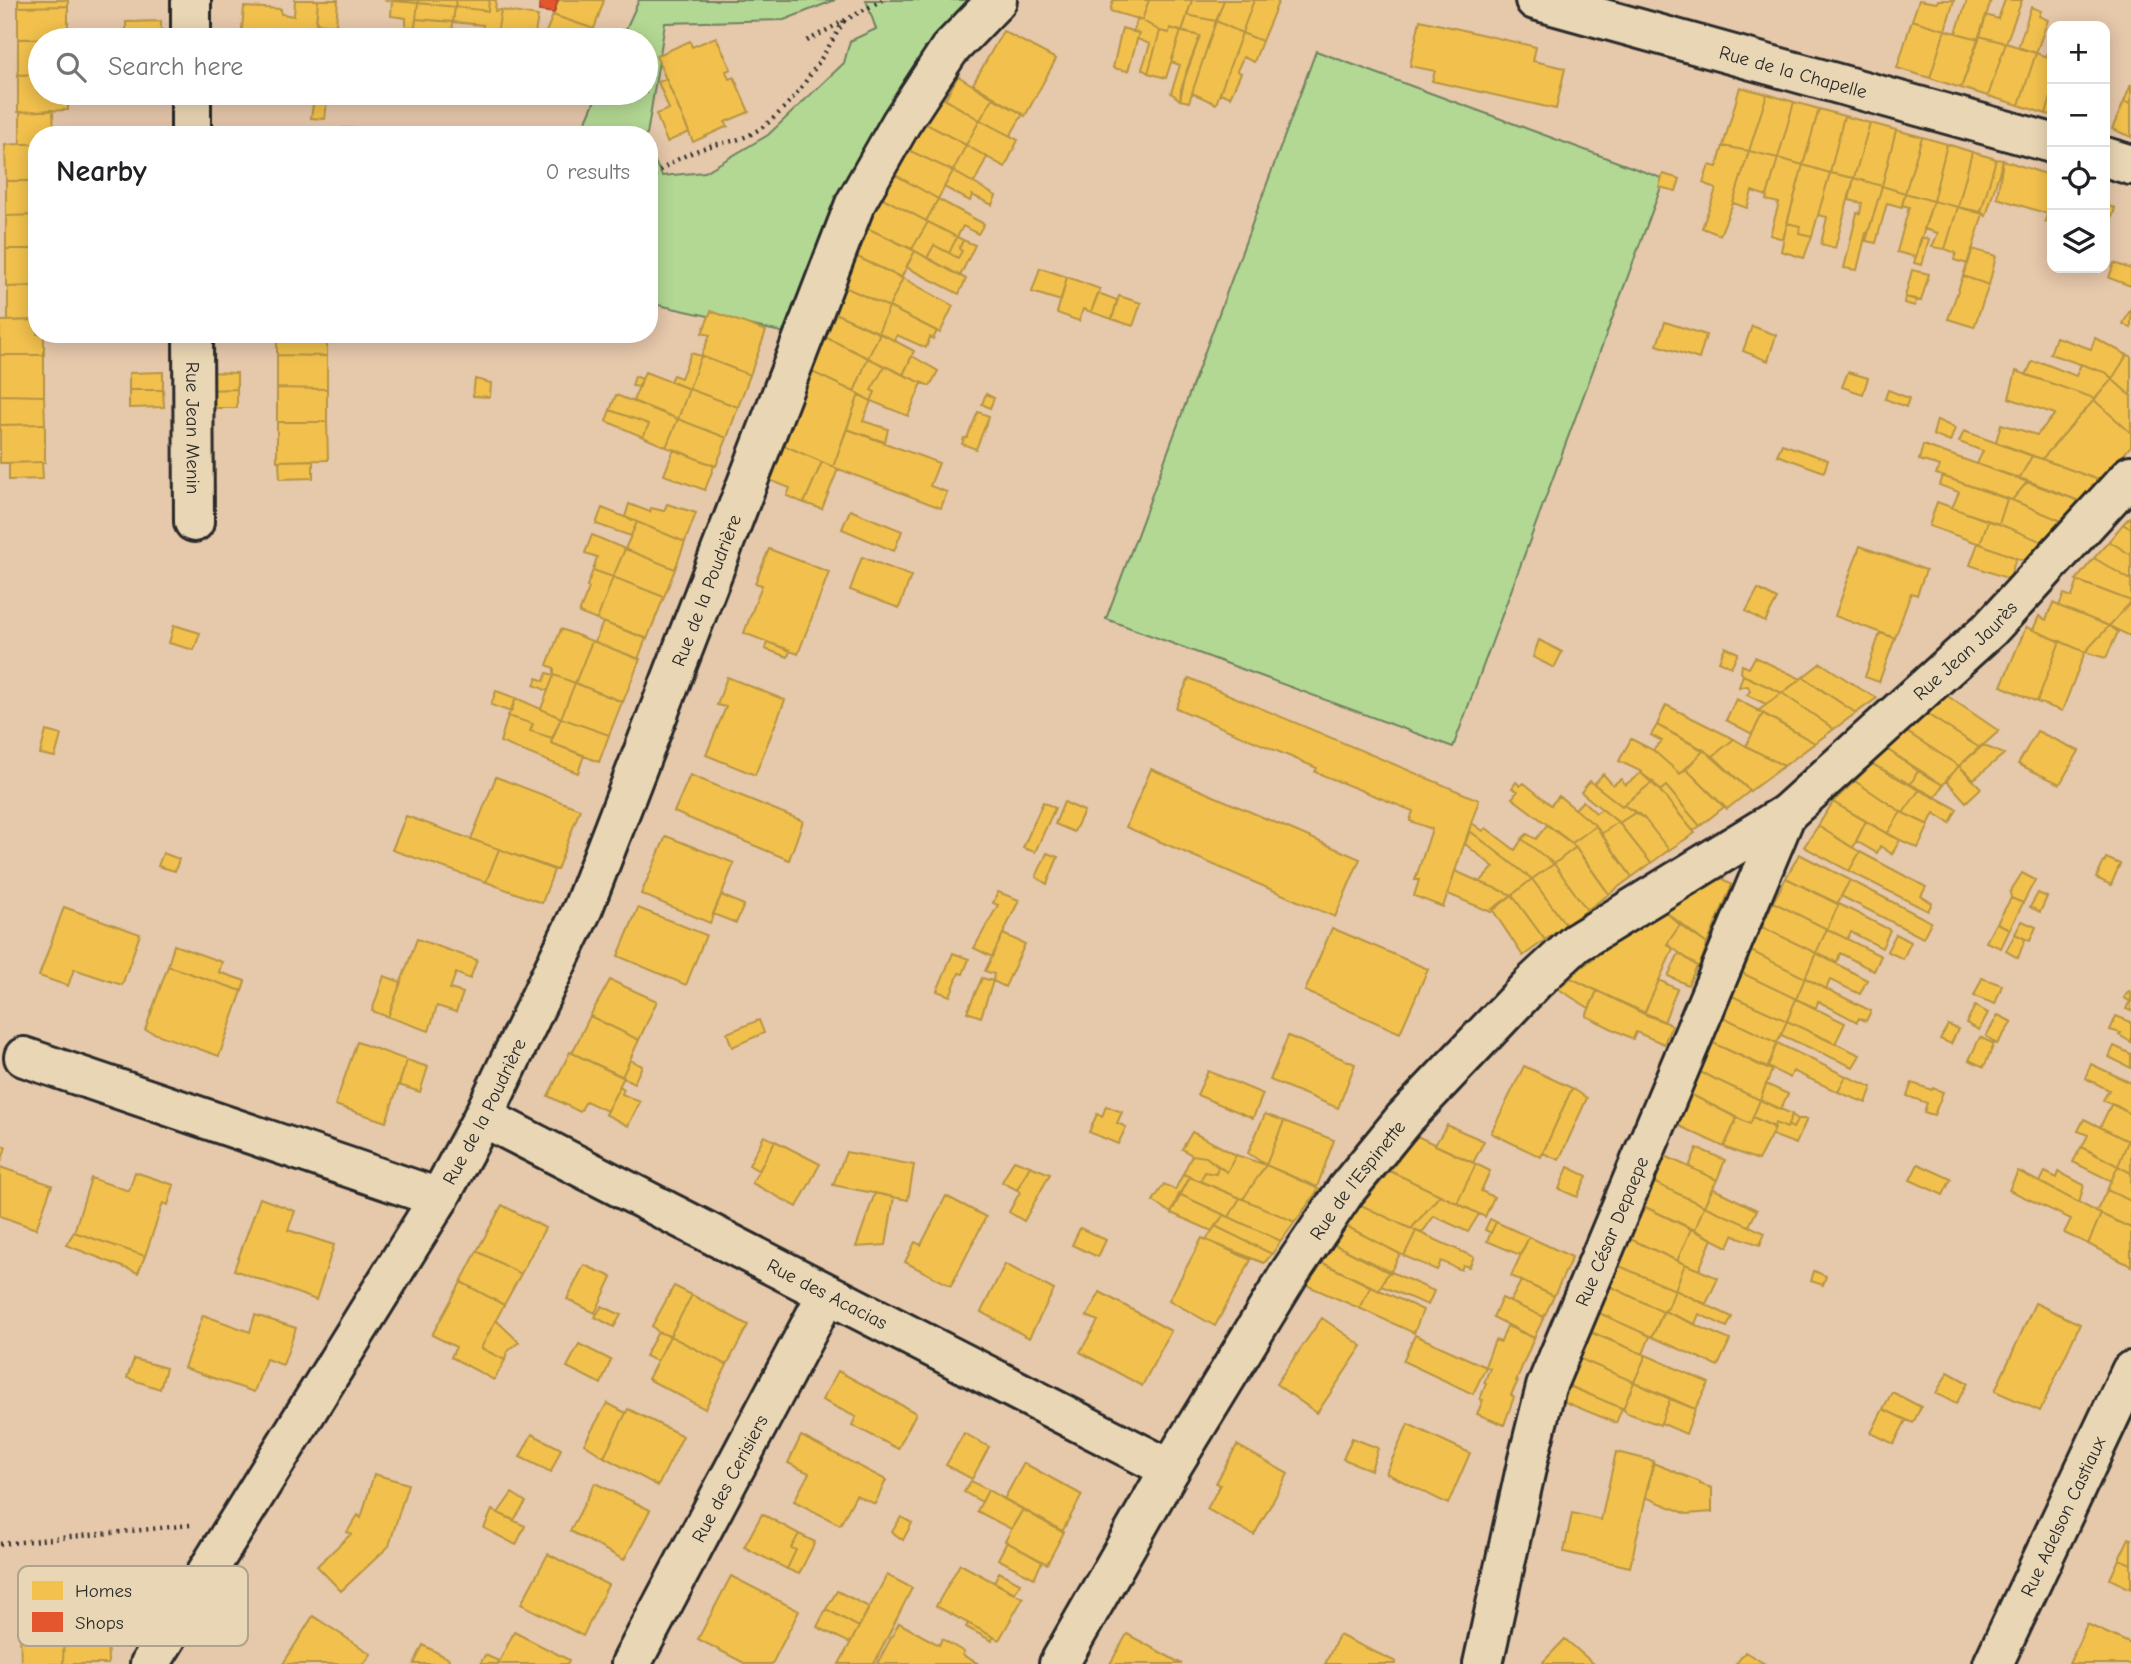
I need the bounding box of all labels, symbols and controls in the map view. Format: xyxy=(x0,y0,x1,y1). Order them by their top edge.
map controls xyxy=(2047,21,2110,273)
button: + xyxy=(2047,21,2110,84)
search box xyxy=(28,28,658,105)
street label: Rue de la Chapelle xyxy=(1717,41,1869,103)
icon: search xyxy=(52,48,90,86)
text: Search here xyxy=(108,52,243,82)
button: − xyxy=(2047,84,2110,147)
button: locate xyxy=(2047,147,2110,210)
text: Nearby xyxy=(56,154,147,189)
text: 0 results xyxy=(546,158,630,185)
button: layers xyxy=(2047,210,2110,273)
street label: Rue Jean Menin xyxy=(181,362,204,494)
street label: Rue de la Poudrière xyxy=(667,511,746,670)
street label: Rue Jean Jaurès xyxy=(1909,597,2022,705)
street label: Rue de la Poudrière xyxy=(438,1035,531,1189)
street label: Rue de l'Espinette xyxy=(1305,1116,1410,1244)
street label: Rue César Depaepe xyxy=(1571,1153,1653,1310)
street label: Rue des Acacias xyxy=(763,1254,891,1334)
street label: Rue des Cerisiers xyxy=(687,1411,773,1546)
street label: Rue Adelson Castiaux xyxy=(2016,1433,2111,1600)
legend xyxy=(18,1566,248,1646)
text: Homes xyxy=(75,1580,132,1602)
text: Shops xyxy=(75,1612,124,1634)

